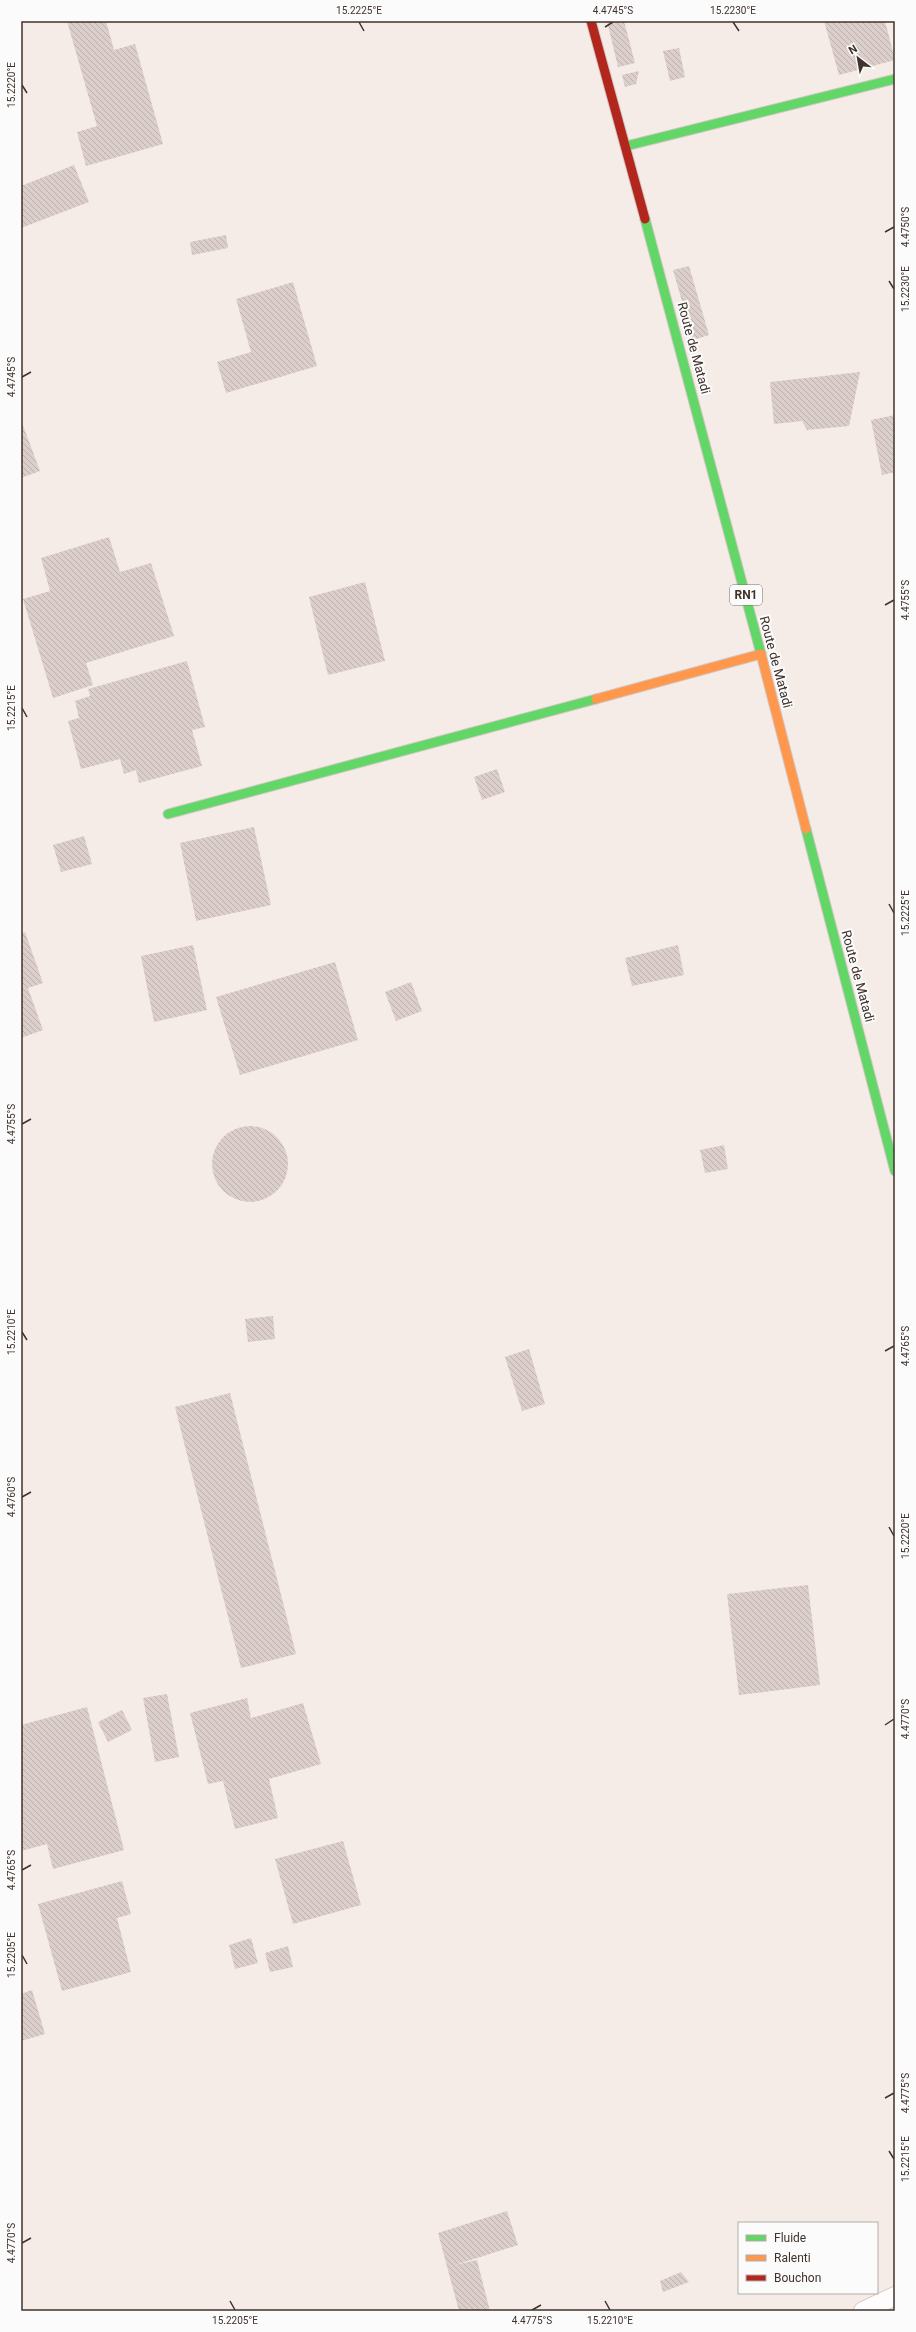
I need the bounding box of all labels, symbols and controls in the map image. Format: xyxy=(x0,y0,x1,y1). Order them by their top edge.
text: 15.2225°E xyxy=(336,5,382,16)
text: 4.4745°S xyxy=(593,5,633,16)
text: 15.2230°E xyxy=(710,5,756,16)
north arrow xyxy=(838,38,878,78)
text: N xyxy=(846,42,860,57)
text: 15.2220°E xyxy=(6,62,17,108)
text: 4.4750°S xyxy=(900,207,911,247)
text: 15.2230°E xyxy=(900,266,911,312)
street label: Route de Matadi xyxy=(675,300,713,396)
text: 4.4745°S xyxy=(6,357,17,397)
text: 4.4755°S xyxy=(900,580,911,620)
road number: RN1 xyxy=(730,585,762,605)
street label: Route de Matadi xyxy=(757,614,795,710)
text: 15.2215°E xyxy=(6,685,17,731)
text: 15.2225°E xyxy=(900,890,911,936)
street label: Route de Matadi xyxy=(839,928,877,1024)
text: 4.4755°S xyxy=(6,1104,17,1144)
text: 15.2210°E xyxy=(6,1309,17,1355)
text: 4.4765°S xyxy=(900,1326,911,1366)
text: 4.4760°S xyxy=(6,1477,17,1517)
text: 15.2220°E xyxy=(900,1513,911,1559)
text: 4.4770°S xyxy=(900,1699,911,1739)
text: 4.4765°S xyxy=(6,1850,17,1890)
text: 15.2205°E xyxy=(6,1932,17,1978)
text: 4.4775°S xyxy=(900,2073,911,2113)
text: 15.2215°E xyxy=(900,2136,911,2182)
legend xyxy=(738,2222,878,2294)
text: 4.4770°S xyxy=(6,2223,17,2263)
text: Fluide xyxy=(774,2231,806,2245)
text: Ralenti xyxy=(774,2251,811,2265)
text: Bouchon xyxy=(774,2271,821,2285)
text: 15.2205°E xyxy=(212,2315,258,2326)
text: 4.4775°S xyxy=(512,2315,552,2326)
text: 15.2210°E xyxy=(587,2315,633,2326)

